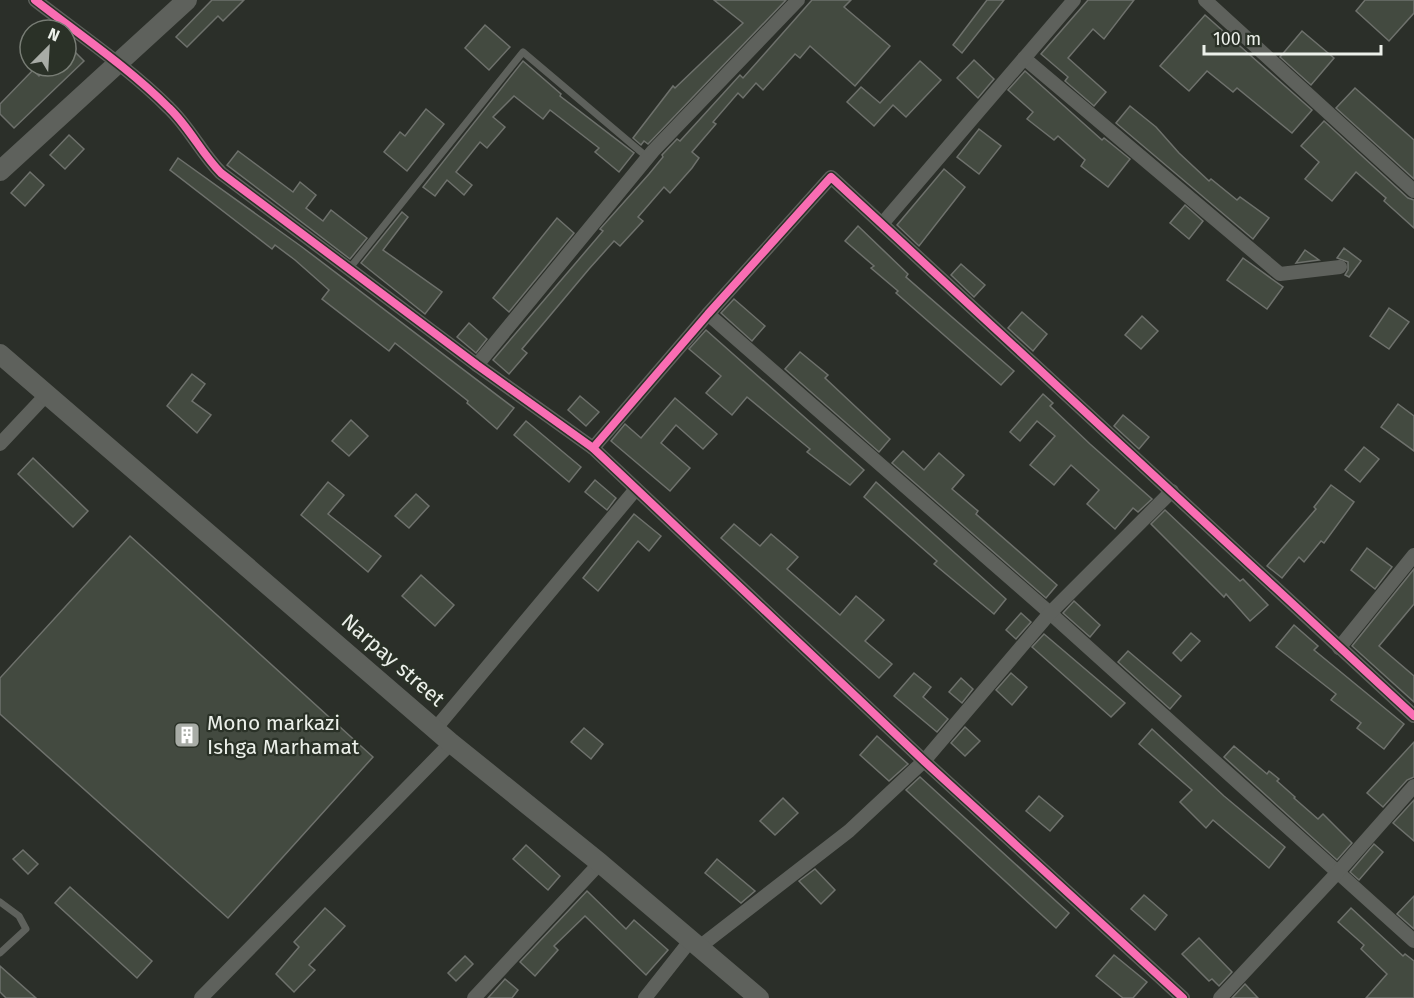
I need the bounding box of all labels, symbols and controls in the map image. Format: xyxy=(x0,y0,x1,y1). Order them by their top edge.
north arrow xyxy=(18,18,78,78)
scale bar xyxy=(1204,18,1381,56)
text: N xyxy=(45,24,63,46)
text: 100 m xyxy=(1213,28,1261,50)
street label: Narpay street xyxy=(336,608,450,712)
place label: Mono markazi Ishga Marhamat xyxy=(207,710,360,760)
building icon: Mono markazi Ishga Marhamat xyxy=(172,720,202,750)

